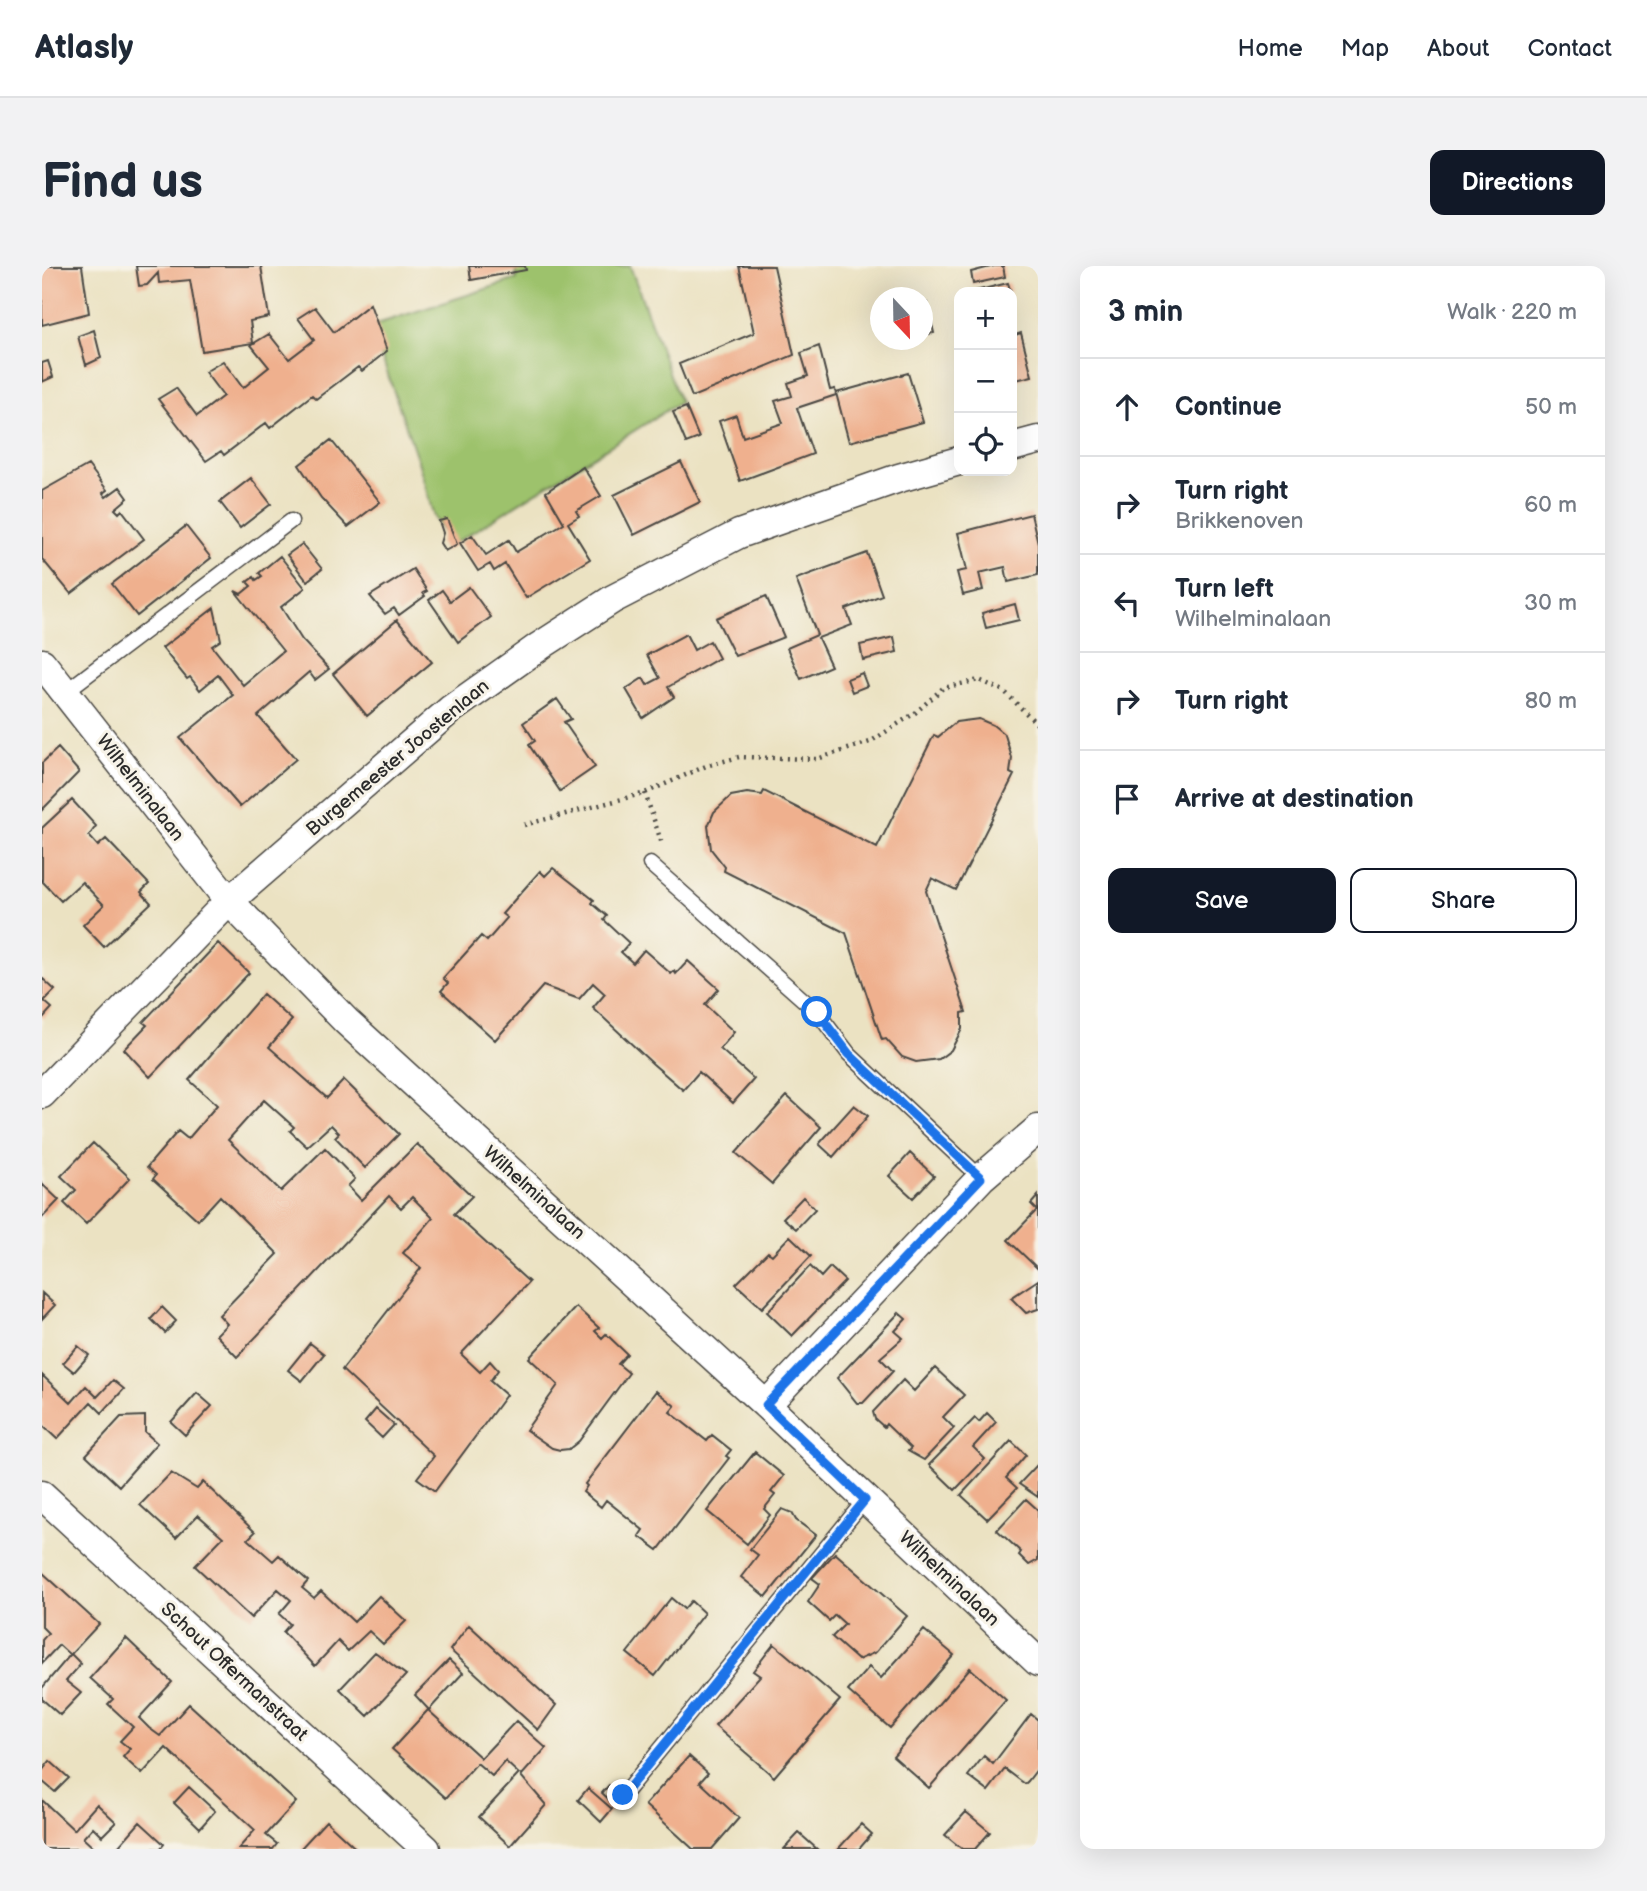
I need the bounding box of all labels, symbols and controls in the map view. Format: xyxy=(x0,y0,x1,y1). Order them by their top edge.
text: Atlasly xyxy=(35,28,133,68)
text: Home xyxy=(1238,34,1303,63)
text: Map xyxy=(1341,34,1389,63)
text: About xyxy=(1427,34,1489,63)
text: Contact xyxy=(1527,34,1612,63)
button: Directions xyxy=(1430,150,1605,215)
text: Find us xyxy=(42,153,203,212)
north arrow xyxy=(870,287,933,350)
map controls xyxy=(954,287,1017,476)
button: + xyxy=(954,287,1017,350)
text: 3 min xyxy=(1108,294,1183,330)
text: Walk · 220 m xyxy=(1447,298,1577,326)
button: − xyxy=(954,350,1017,413)
icon: ahead xyxy=(1108,388,1146,426)
text: Continue xyxy=(1175,392,1282,423)
text: 50 m xyxy=(1525,393,1577,421)
button: locate xyxy=(954,413,1017,476)
text: Turn right xyxy=(1175,476,1288,507)
icon: right xyxy=(1108,486,1146,524)
text: 60 m xyxy=(1524,491,1577,519)
text: Brikkenoven xyxy=(1175,507,1304,535)
text: Turn left xyxy=(1175,574,1274,605)
icon: left xyxy=(1108,584,1146,622)
text: 30 m xyxy=(1524,589,1577,617)
text: Wilhelminalaan xyxy=(1175,605,1331,633)
street label: Burgemeester Joostenlaan xyxy=(302,675,494,841)
icon: right xyxy=(1108,682,1146,720)
text: Turn right xyxy=(1175,686,1288,717)
text: 80 m xyxy=(1525,687,1577,715)
street label: Wilhelminalaan xyxy=(91,730,189,846)
icon: arrive xyxy=(1108,780,1146,818)
text: Arrive at destination xyxy=(1175,784,1414,815)
button: Save xyxy=(1108,868,1336,933)
button: Share xyxy=(1350,868,1577,933)
route start xyxy=(801,996,832,1027)
street label: Wilhelminalaan xyxy=(478,1141,590,1245)
street label: Wilhelminalaan xyxy=(894,1527,1004,1631)
street label: Schout Offermanstraat xyxy=(156,1598,312,1746)
route end xyxy=(607,1779,638,1810)

